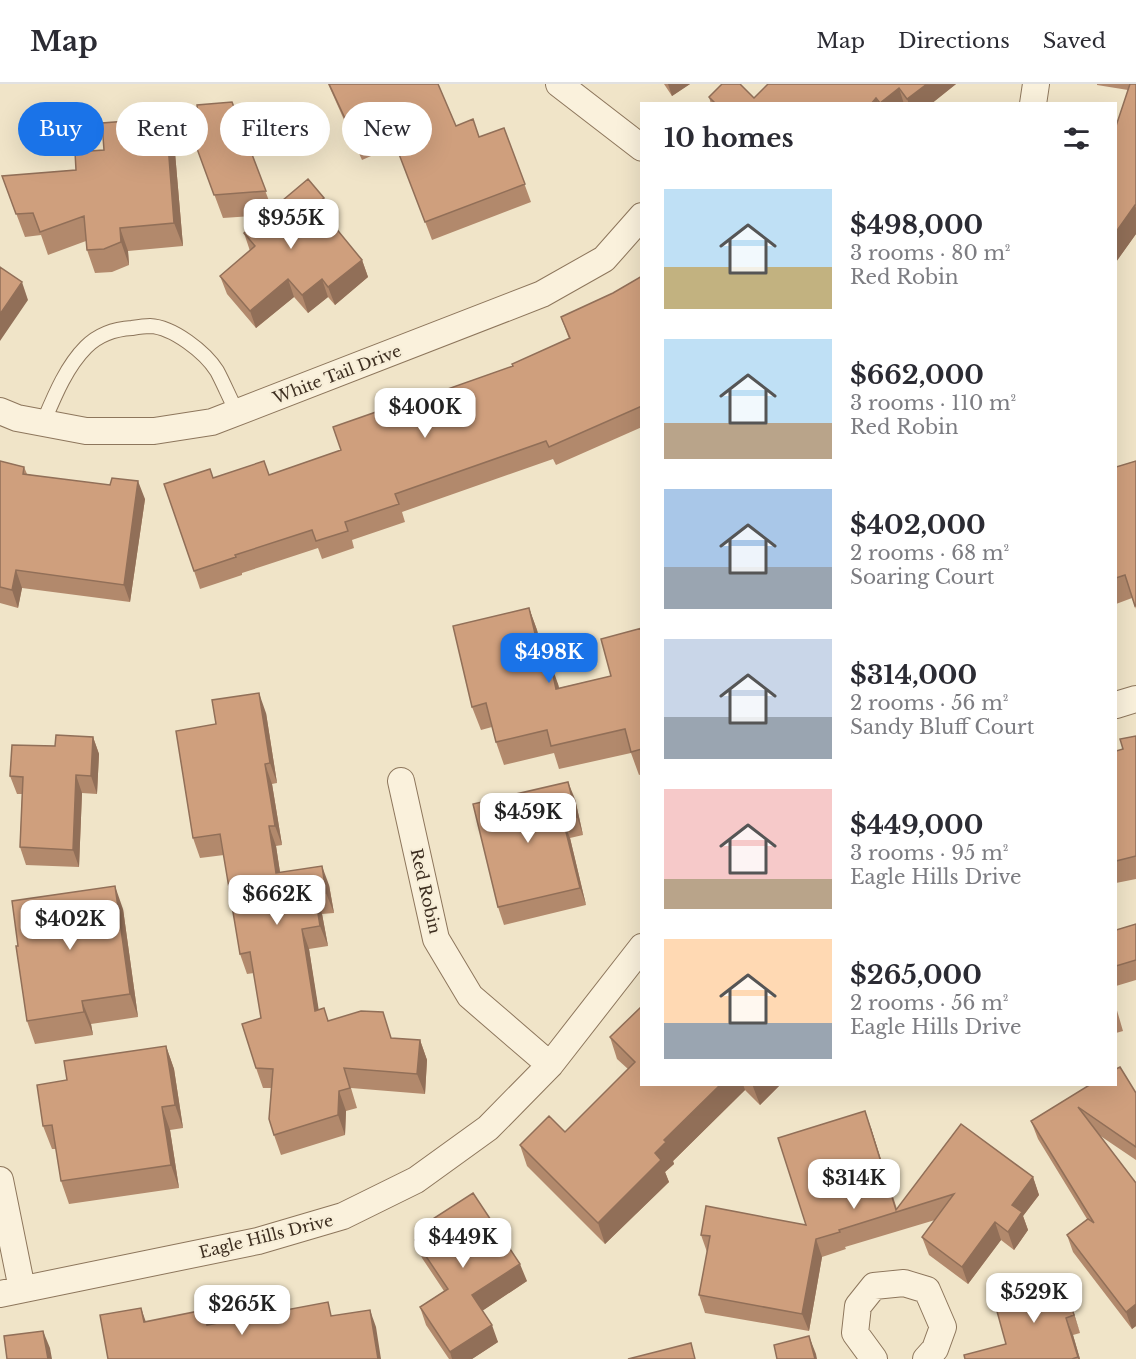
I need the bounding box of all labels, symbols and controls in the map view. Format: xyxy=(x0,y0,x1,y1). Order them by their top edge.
text: Map xyxy=(30,24,98,59)
text: Map xyxy=(816,28,865,54)
text: Directions xyxy=(898,28,1010,54)
text: Saved xyxy=(1043,28,1106,54)
chip: Buy xyxy=(18,102,104,156)
chip: Rent xyxy=(116,102,208,156)
chip: Filters xyxy=(220,102,330,156)
chip: New xyxy=(342,102,432,156)
text: 10 homes xyxy=(664,122,794,154)
icon: filters xyxy=(1060,122,1093,155)
pin: $955K xyxy=(249,199,333,250)
text: $955K xyxy=(258,206,324,230)
text: $498,000 xyxy=(850,209,983,241)
icon: home xyxy=(712,213,784,285)
text: 3 rooms · 80 m² xyxy=(850,241,1011,265)
text: Red Robin xyxy=(850,265,959,289)
street label: White Tail Drive xyxy=(269,340,404,408)
text: $662,000 xyxy=(850,359,984,391)
icon: home xyxy=(712,363,784,435)
pin: $400K xyxy=(383,388,467,439)
text: 3 rooms · 110 m² xyxy=(850,391,1016,415)
text: $400K xyxy=(389,395,461,419)
text: Red Robin xyxy=(850,415,959,439)
text: $402,000 xyxy=(850,509,986,541)
icon: home xyxy=(712,513,784,585)
text: 2 rooms · 68 m² xyxy=(850,541,1009,565)
text: Soaring Court xyxy=(850,565,994,589)
pin: $498K xyxy=(507,633,591,684)
text: $498K xyxy=(515,640,583,664)
text: $314,000 xyxy=(850,659,977,691)
icon: home xyxy=(712,663,784,735)
text: 2 rooms · 56 m² xyxy=(850,691,1008,715)
text: Sandy Bluff Court xyxy=(850,715,1034,739)
pin: $459K xyxy=(486,793,570,844)
text: $459K xyxy=(494,800,562,824)
text: $449,000 xyxy=(850,809,983,841)
icon: home xyxy=(712,813,784,885)
text: 3 rooms · 95 m² xyxy=(850,841,1008,865)
street label: Red Robin xyxy=(406,846,446,936)
text: Eagle Hills Drive xyxy=(850,865,1022,889)
pin: $662K xyxy=(235,875,319,926)
text: $662K xyxy=(242,882,312,906)
pin: $402K xyxy=(28,900,112,951)
text: $402K xyxy=(35,907,105,931)
text: $265,000 xyxy=(850,959,982,991)
icon: home xyxy=(712,963,784,1035)
text: 2 rooms · 56 m² xyxy=(850,991,1008,1015)
text: Eagle Hills Drive xyxy=(850,1015,1022,1039)
pin: $314K xyxy=(812,1159,896,1210)
text: $314K xyxy=(822,1166,886,1190)
street label: Eagle Hills Drive xyxy=(197,1210,335,1262)
pin: $449K xyxy=(421,1218,505,1269)
text: $449K xyxy=(428,1225,498,1249)
pin: $529K xyxy=(992,1273,1076,1324)
text: $529K xyxy=(1000,1280,1068,1304)
pin: $265K xyxy=(200,1285,284,1336)
text: $265K xyxy=(208,1292,276,1316)

